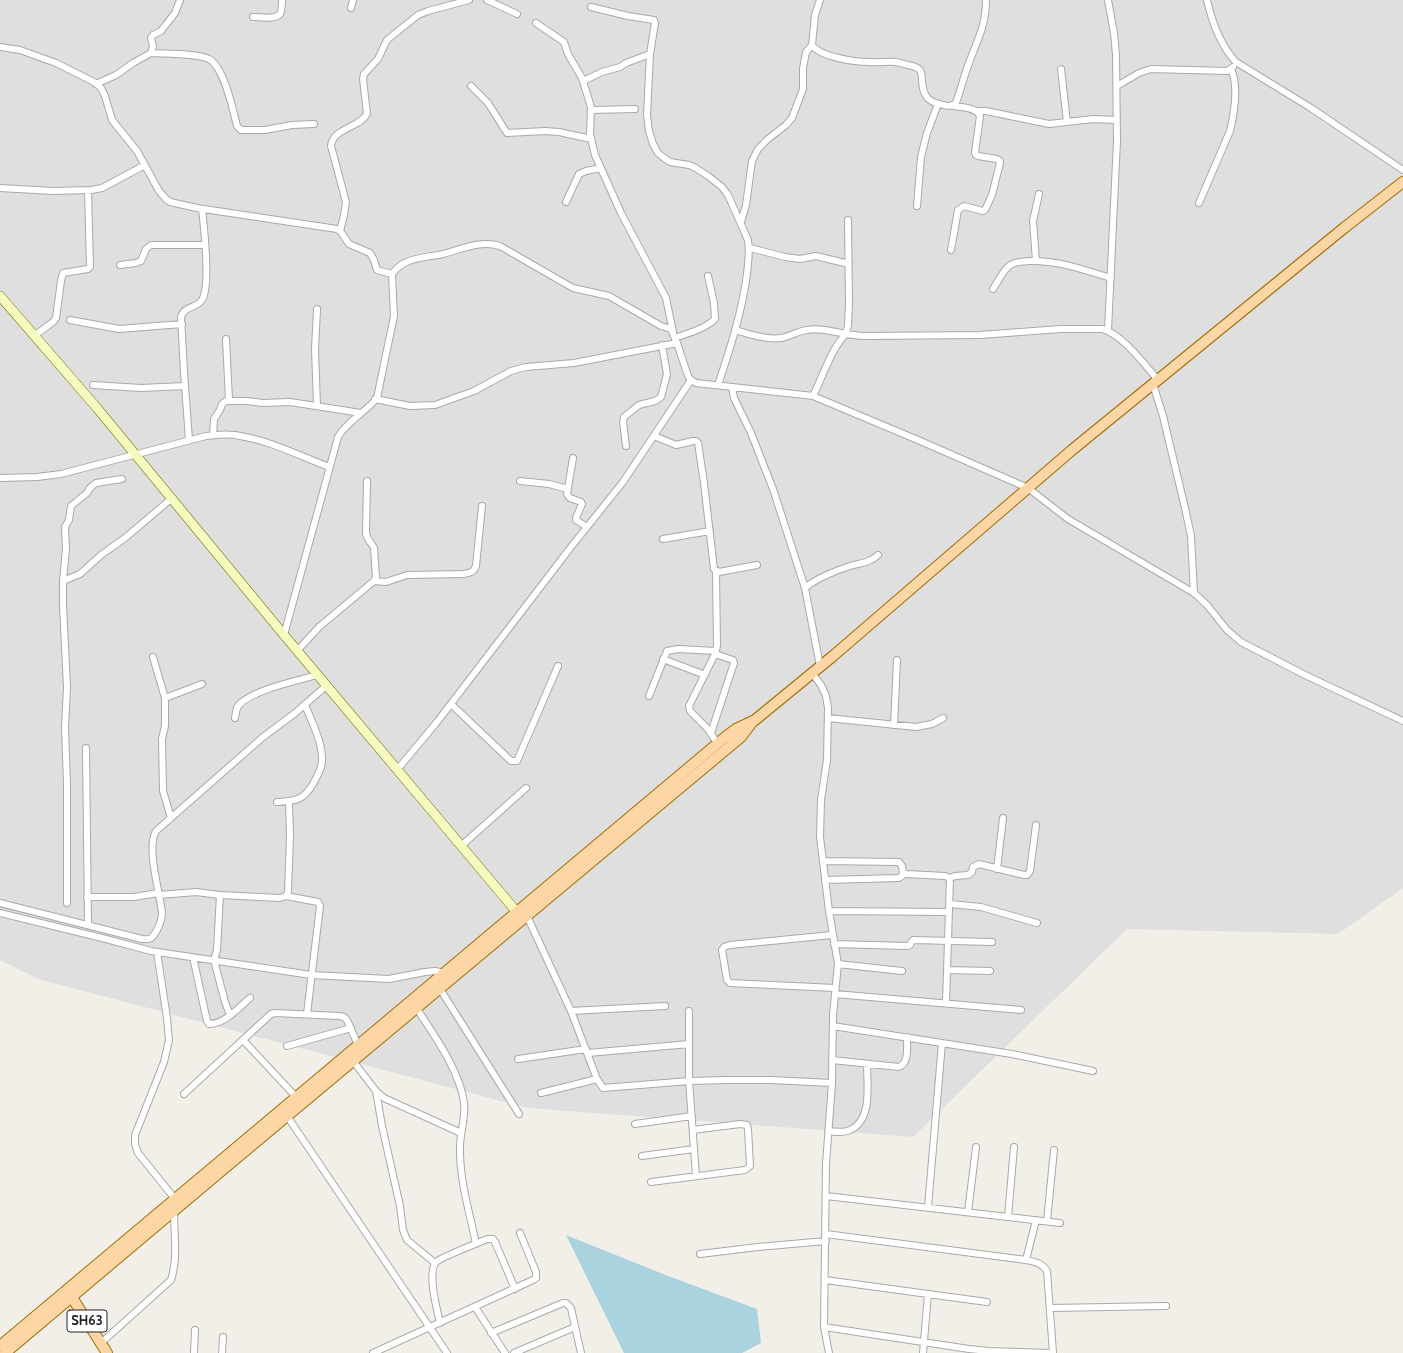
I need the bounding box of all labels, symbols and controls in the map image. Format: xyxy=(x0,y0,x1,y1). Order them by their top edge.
road number: SH63 xyxy=(67,1310,107,1332)

